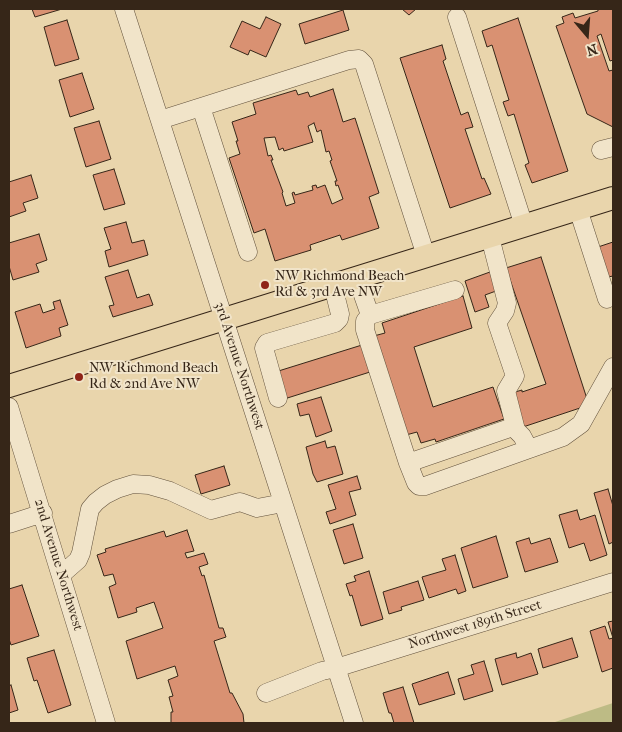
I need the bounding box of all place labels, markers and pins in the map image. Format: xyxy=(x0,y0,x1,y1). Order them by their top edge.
place label: NW Richmond Beach Rd & 3rd Ave NW xyxy=(275,269,404,302)
marker: NW Richmond Beach Rd & 3rd Ave NW xyxy=(259,279,271,291)
place label: NW Richmond Beach Rd & 2nd Ave NW xyxy=(89,361,218,394)
marker: NW Richmond Beach Rd & 2nd Ave NW xyxy=(73,371,85,383)

